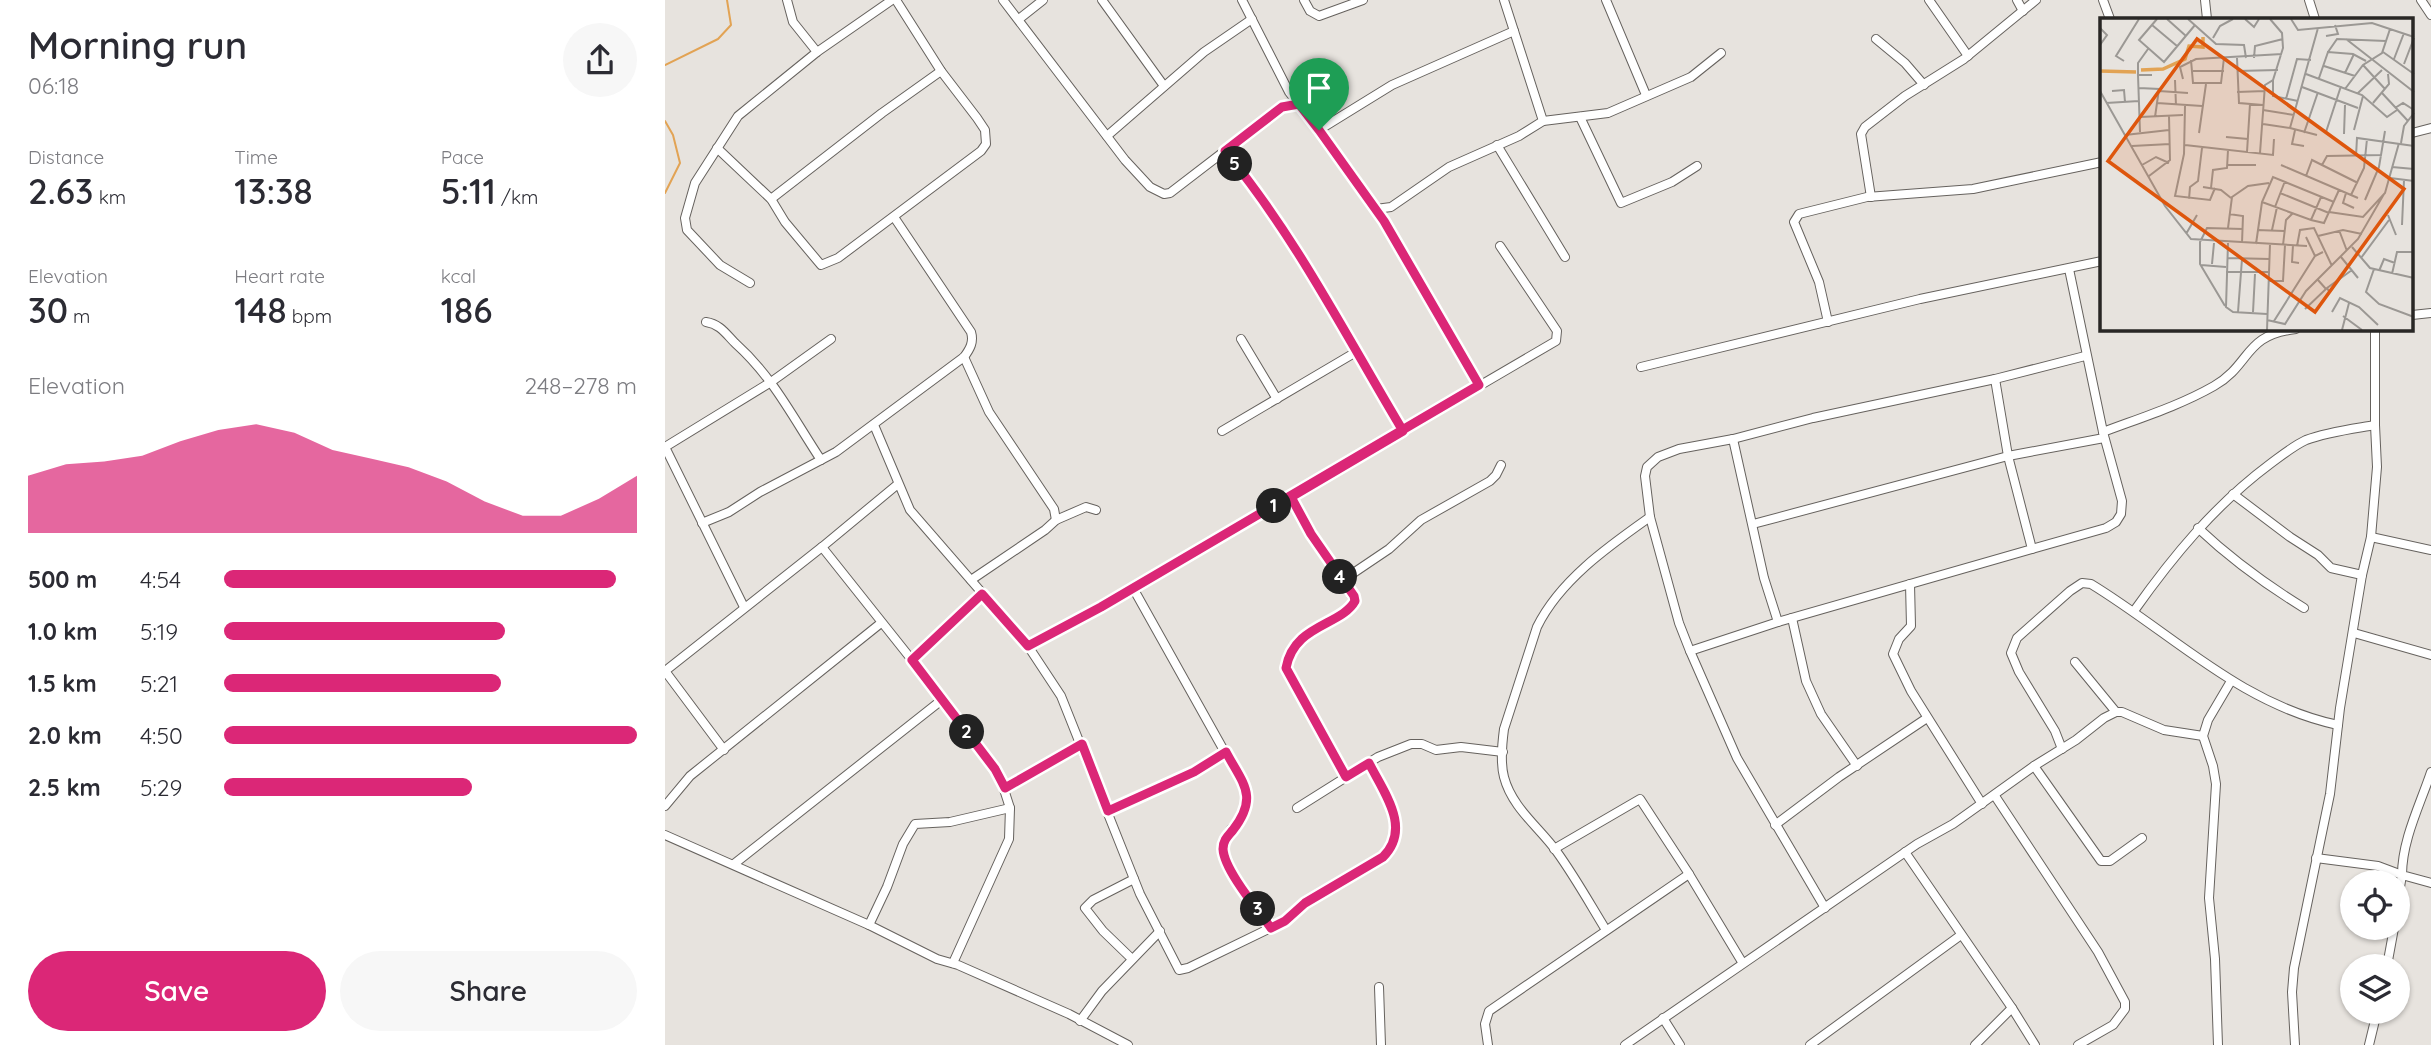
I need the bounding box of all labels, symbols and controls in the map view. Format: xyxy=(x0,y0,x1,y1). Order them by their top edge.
inset map xyxy=(2100,18,2413,331)
text: Morning run xyxy=(28,21,247,69)
button: share xyxy=(563,23,637,97)
pin xyxy=(1289,58,1349,130)
icon: arrive xyxy=(1300,69,1338,107)
text: 06:18 xyxy=(28,71,79,100)
text: Distance xyxy=(28,145,104,169)
text: Time xyxy=(234,145,278,169)
text: Pace xyxy=(441,145,484,169)
pin: 5 xyxy=(1217,146,1253,182)
text: 5 xyxy=(1229,151,1240,175)
text: 2.63 xyxy=(28,169,94,213)
text: 13:38 xyxy=(234,169,313,213)
text: 5:11 xyxy=(441,169,496,213)
text: km xyxy=(94,185,126,209)
text: /km xyxy=(496,185,538,209)
text: Elevation xyxy=(28,264,108,288)
text: Heart rate xyxy=(234,264,325,288)
text: kcal xyxy=(441,264,476,288)
text: 30 xyxy=(28,288,68,332)
text: 148 xyxy=(234,288,287,332)
text: 186 xyxy=(441,288,492,332)
text: m xyxy=(68,304,90,328)
text: bpm xyxy=(287,304,332,328)
text: Elevation xyxy=(28,371,125,400)
text: 248–278 m xyxy=(525,371,637,400)
pin: 1 xyxy=(1257,489,1291,524)
text: 1 xyxy=(1270,493,1277,517)
pin: 4 xyxy=(1323,560,1357,594)
text: 4 xyxy=(1334,564,1345,588)
text: 500 m xyxy=(28,565,97,594)
text: 4:54 xyxy=(140,565,181,594)
text: 1.0 km xyxy=(28,617,98,646)
text: 5:19 xyxy=(140,617,178,646)
text: 1.5 km xyxy=(28,669,97,698)
text: 5:21 xyxy=(140,669,178,698)
pin: 2 xyxy=(949,714,985,750)
text: 2 xyxy=(961,719,972,743)
text: 2.0 km xyxy=(28,721,102,750)
text: 4:50 xyxy=(140,721,183,750)
text: 2.5 km xyxy=(28,773,101,802)
text: 5:29 xyxy=(140,773,182,802)
map controls xyxy=(2340,870,2410,1024)
button: locate xyxy=(2340,870,2410,940)
pin: 3 xyxy=(1241,892,1275,926)
text: 3 xyxy=(1252,896,1263,920)
button: Save xyxy=(28,951,326,1031)
button: Share xyxy=(340,951,637,1031)
button: layers xyxy=(2340,954,2410,1024)

